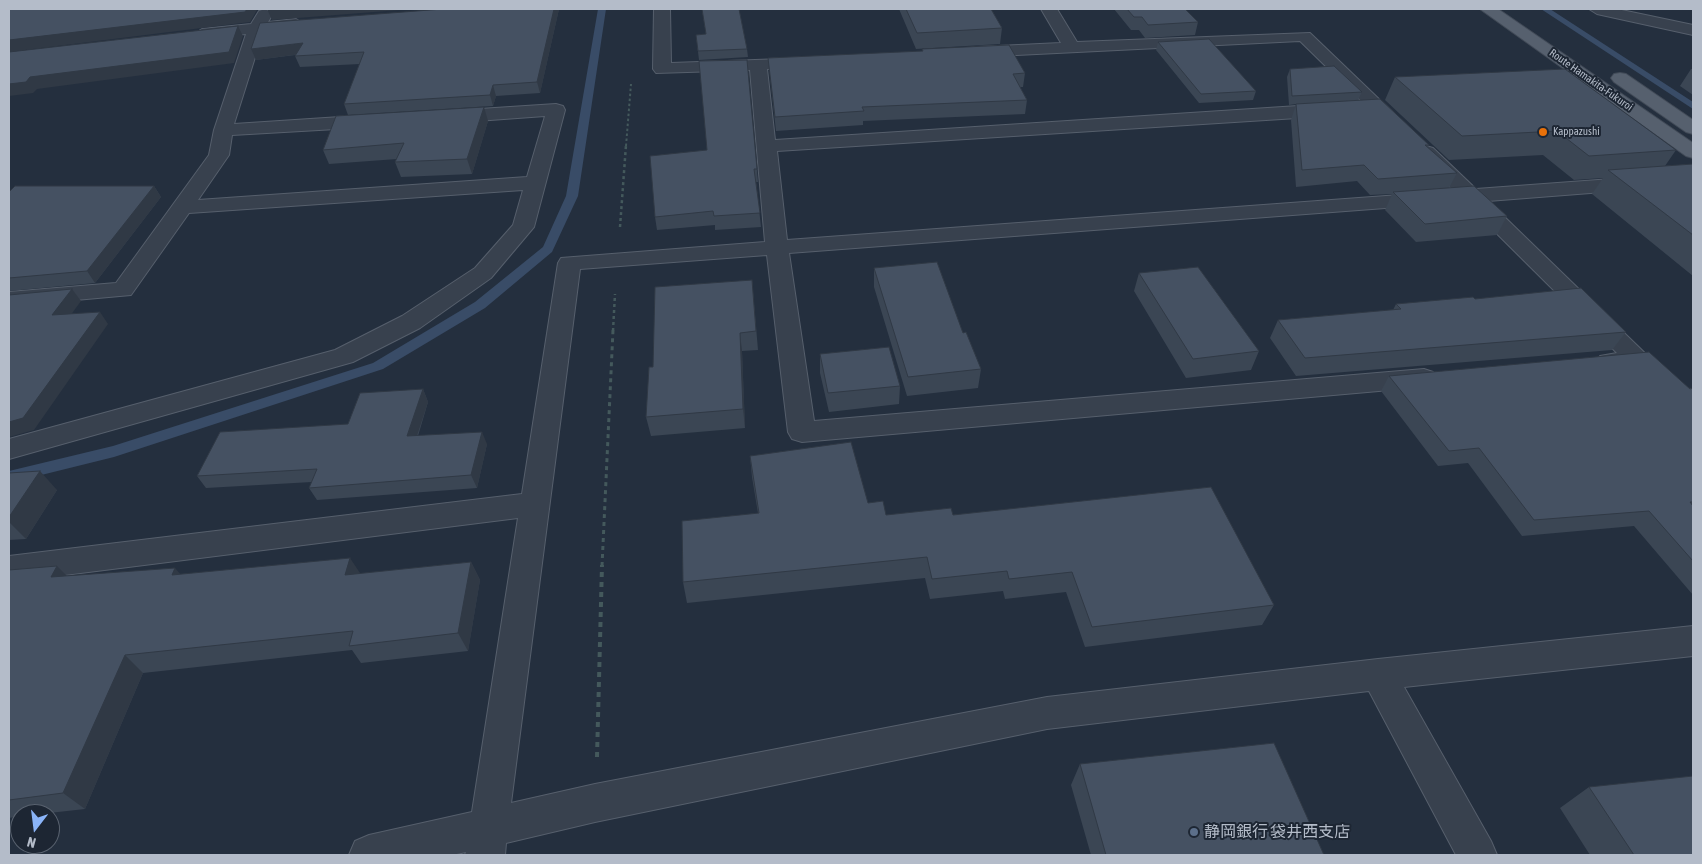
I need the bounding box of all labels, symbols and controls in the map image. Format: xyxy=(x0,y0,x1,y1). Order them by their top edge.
street label: Route Hamakita-Fukuroi xyxy=(1547,46,1635,114)
place label: Kappazushi xyxy=(1553,125,1600,139)
marker: Kappazushi xyxy=(1537,126,1549,138)
north arrow xyxy=(10,804,60,854)
place label: 静岡銀行 袋井西支店 xyxy=(1204,822,1350,842)
marker: 静岡銀行 袋井西支店 xyxy=(1188,826,1200,838)
text: N xyxy=(25,834,37,851)

